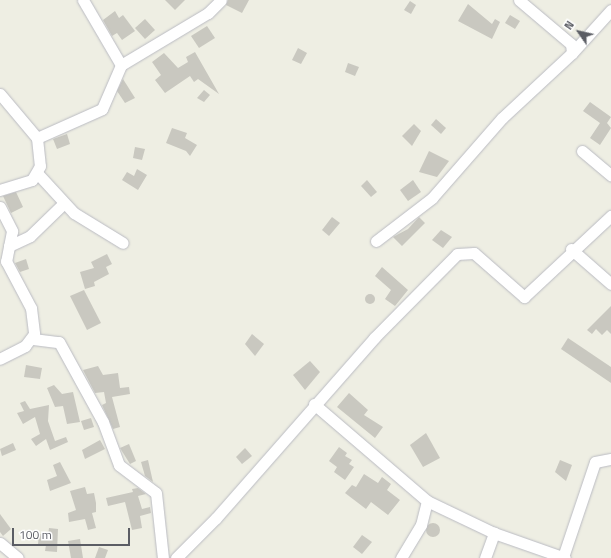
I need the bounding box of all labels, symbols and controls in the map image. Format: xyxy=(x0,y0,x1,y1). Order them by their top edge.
north arrow xyxy=(559,12,599,52)
text: N xyxy=(560,18,578,33)
scale bar xyxy=(14,520,132,546)
text: 100 m xyxy=(19,525,52,544)

